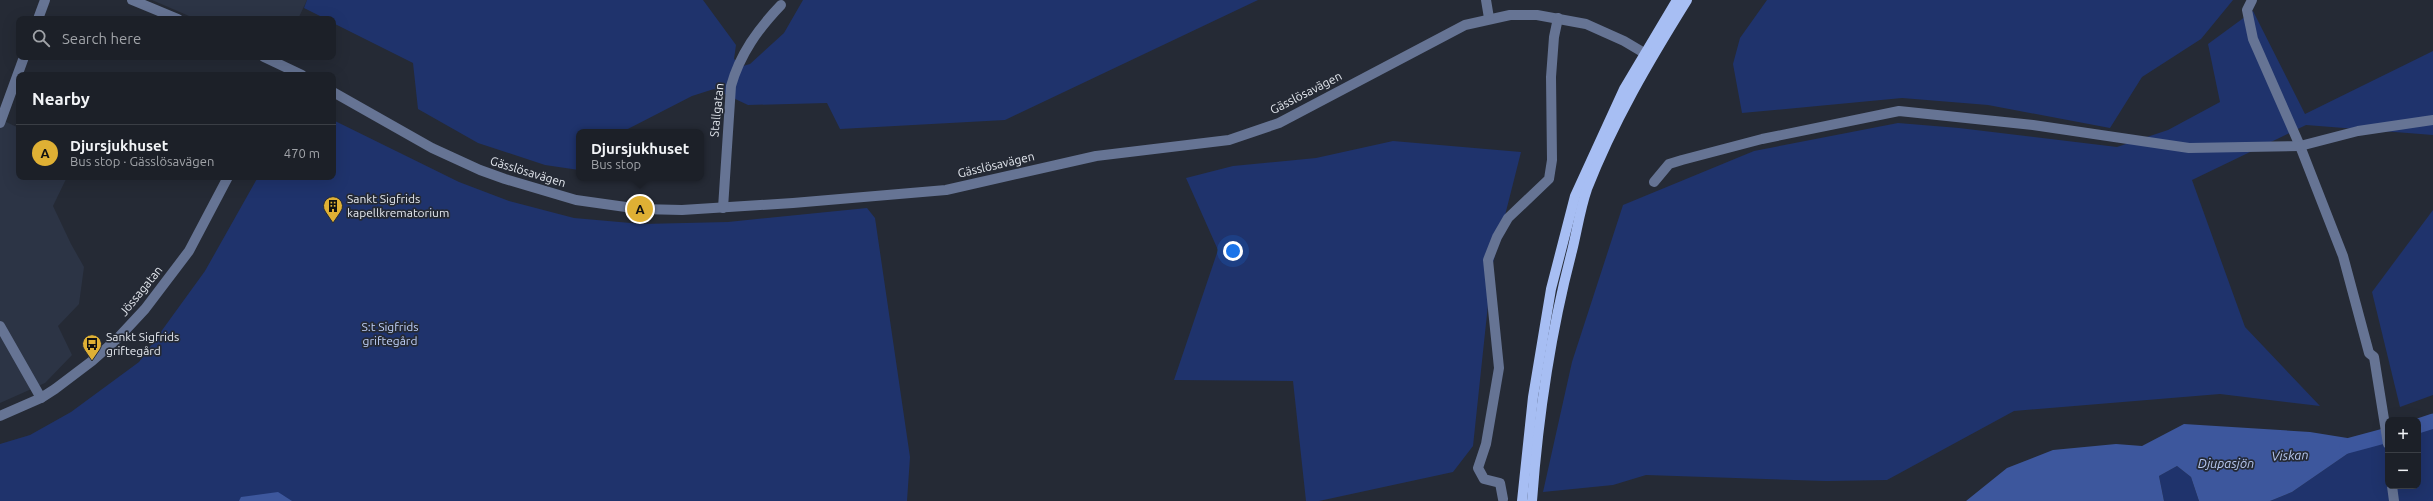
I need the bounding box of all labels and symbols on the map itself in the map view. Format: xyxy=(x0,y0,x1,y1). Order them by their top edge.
street label: Gässlösavägen xyxy=(1268,69,1344,116)
street label: Stallgatan xyxy=(707,82,726,138)
street label: Gässlösavägen xyxy=(956,149,1036,180)
street label: Gässlösavägen xyxy=(489,154,568,189)
place label: Sankt Sigfrids kapellkrematorium xyxy=(347,192,449,219)
pin: A xyxy=(627,194,653,224)
building icon: Sankt Sigfrids kapellkrematorium xyxy=(322,195,344,223)
your location xyxy=(1223,241,1243,261)
street label: Jössagatan xyxy=(117,263,165,318)
park label: S:t Sigfrids griftegård xyxy=(361,320,419,347)
place label: Sankt Sigfrids griftegård xyxy=(106,330,179,357)
bus stop icon: Sankt Sigfrids griftegård xyxy=(81,333,103,361)
water label: Viskan xyxy=(2271,447,2309,463)
water label: Djupasjön xyxy=(2198,456,2254,470)

